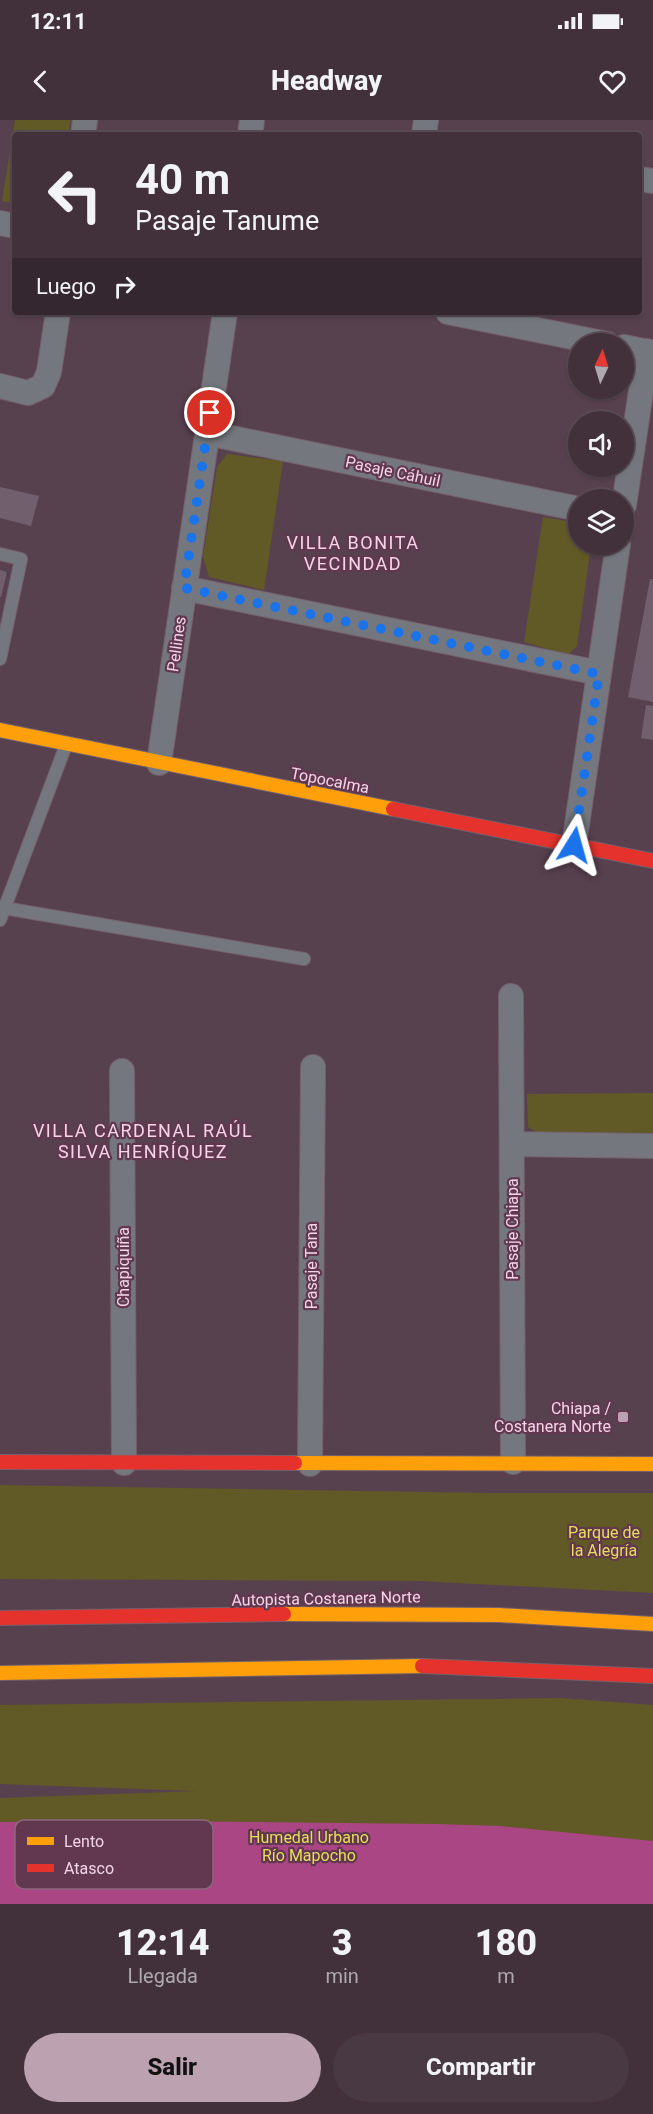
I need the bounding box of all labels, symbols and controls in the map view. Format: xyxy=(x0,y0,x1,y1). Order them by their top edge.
text: 12:11 xyxy=(30,9,87,34)
icon: back xyxy=(24,65,57,98)
text: Headway xyxy=(271,65,382,97)
icon: heart xyxy=(596,65,629,98)
text: 40 m xyxy=(135,155,230,204)
icon: left xyxy=(36,156,114,234)
text: Pasaje Tanume xyxy=(135,205,319,237)
icon: right xyxy=(108,270,141,303)
text: Luego xyxy=(36,274,96,299)
north arrow xyxy=(568,333,634,399)
map controls xyxy=(568,333,634,555)
pin xyxy=(184,387,235,438)
icon: arrive xyxy=(193,396,226,429)
button: sound xyxy=(568,411,634,477)
street label: Pasaje Cáhuil xyxy=(344,452,442,491)
button: layers xyxy=(568,489,634,555)
district label: VILLA BONITA VECINDAD xyxy=(287,532,420,574)
street label: Pellines xyxy=(163,615,190,673)
street label: Topocalma xyxy=(289,764,371,797)
position arrow xyxy=(542,813,606,877)
district label: VILLA CARDENAL RAÚL SILVA HENRÍQUEZ xyxy=(33,1120,253,1162)
street label: Pasaje Chiapa xyxy=(503,1178,522,1280)
street label: Pasaje Tana xyxy=(302,1223,321,1309)
street label: Chapiquiña xyxy=(114,1227,133,1307)
place label: Chiapa / Costanera Norte xyxy=(494,1399,611,1436)
marker: Chiapa / Costanera Norte xyxy=(616,1410,630,1424)
park label: Parque de la Alegría xyxy=(568,1523,640,1560)
street label: Autopista Costanera Norte xyxy=(231,1587,421,1610)
legend xyxy=(15,1820,213,1889)
park label: Humedal Urbano Río Mapocho xyxy=(249,1828,369,1865)
text: Lento xyxy=(64,1832,104,1851)
text: Atasco xyxy=(64,1859,114,1878)
text: 12:14 xyxy=(116,1922,209,1964)
text: 3 xyxy=(332,1922,353,1964)
text: 180 xyxy=(475,1922,537,1964)
text: Llegada xyxy=(127,1964,198,1988)
text: min xyxy=(325,1964,359,1988)
text: m xyxy=(497,1964,515,1988)
button: Salir xyxy=(24,2033,321,2102)
button: Compartir xyxy=(333,2033,629,2102)

